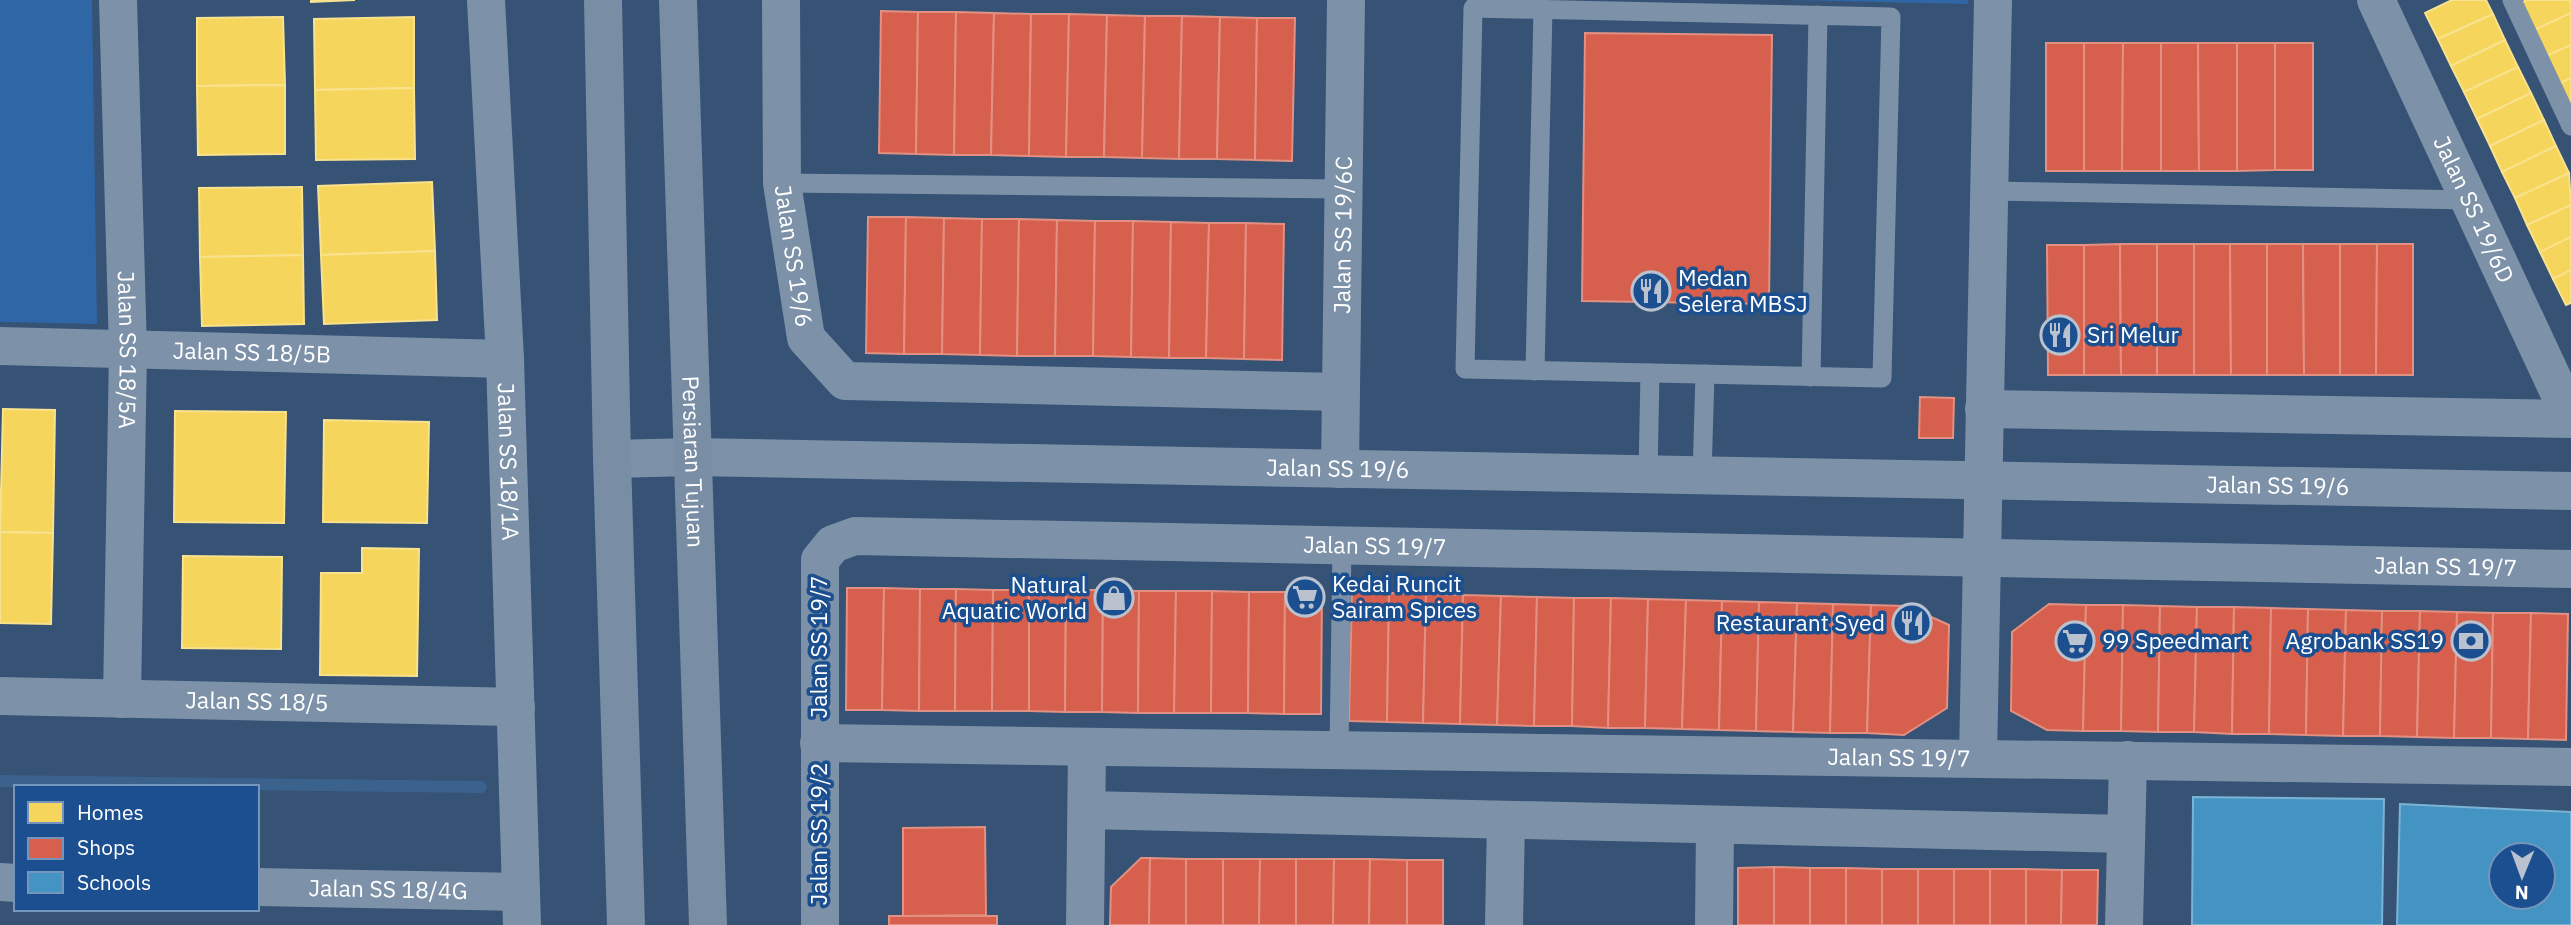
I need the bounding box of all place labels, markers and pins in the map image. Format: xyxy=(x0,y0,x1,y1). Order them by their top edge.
place label: Medan Selera MBSJ xyxy=(1678,262,1808,318)
restaurant icon: Medan Selera MBSJ xyxy=(1630,270,1672,312)
restaurant icon: Sri Melur xyxy=(2039,314,2081,356)
place label: Sri Melur xyxy=(2087,319,2180,349)
place label: Kedai Runcit Sairam Spices xyxy=(1332,568,1477,624)
place label: Natural Aquatic World xyxy=(942,569,1087,625)
supermarket icon: Kedai Runcit Sairam Spices xyxy=(1284,576,1326,618)
shop icon: Natural Aquatic World xyxy=(1093,577,1135,619)
restaurant icon: Restaurant Syed xyxy=(1891,602,1933,644)
place label: Restaurant Syed xyxy=(1716,607,1885,637)
supermarket icon: 99 Speedmart xyxy=(2054,620,2096,662)
bank icon: Agrobank SS19 xyxy=(2450,620,2492,662)
place label: 99 Speedmart xyxy=(2102,625,2249,655)
place label: Agrobank SS19 xyxy=(2286,625,2444,655)

